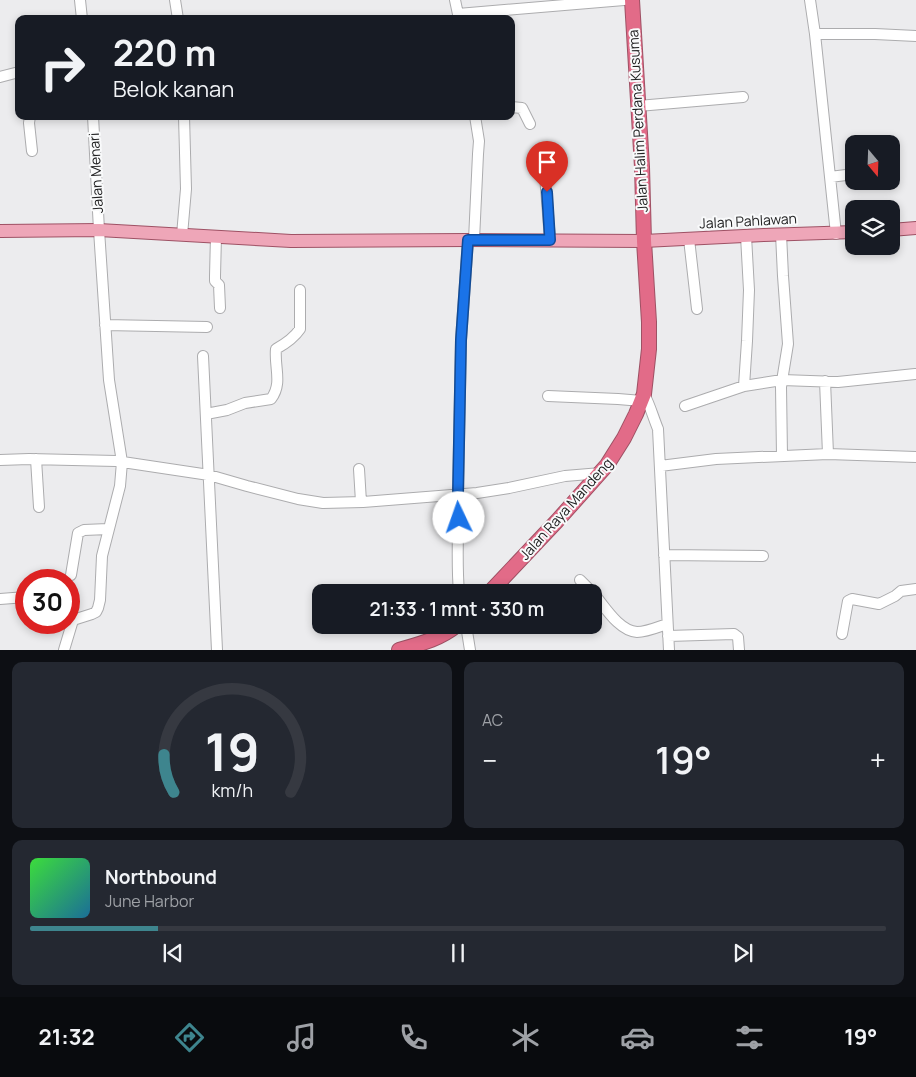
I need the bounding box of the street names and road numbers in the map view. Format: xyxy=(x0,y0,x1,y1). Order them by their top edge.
street label: Jalan Halim Perdana Kusuma xyxy=(623,29,652,213)
street label: Jalan Menari xyxy=(84,132,107,214)
street label: Jalan Pahlawan xyxy=(699,208,797,233)
street label: Jalan Raya Mandeng xyxy=(515,454,617,564)

